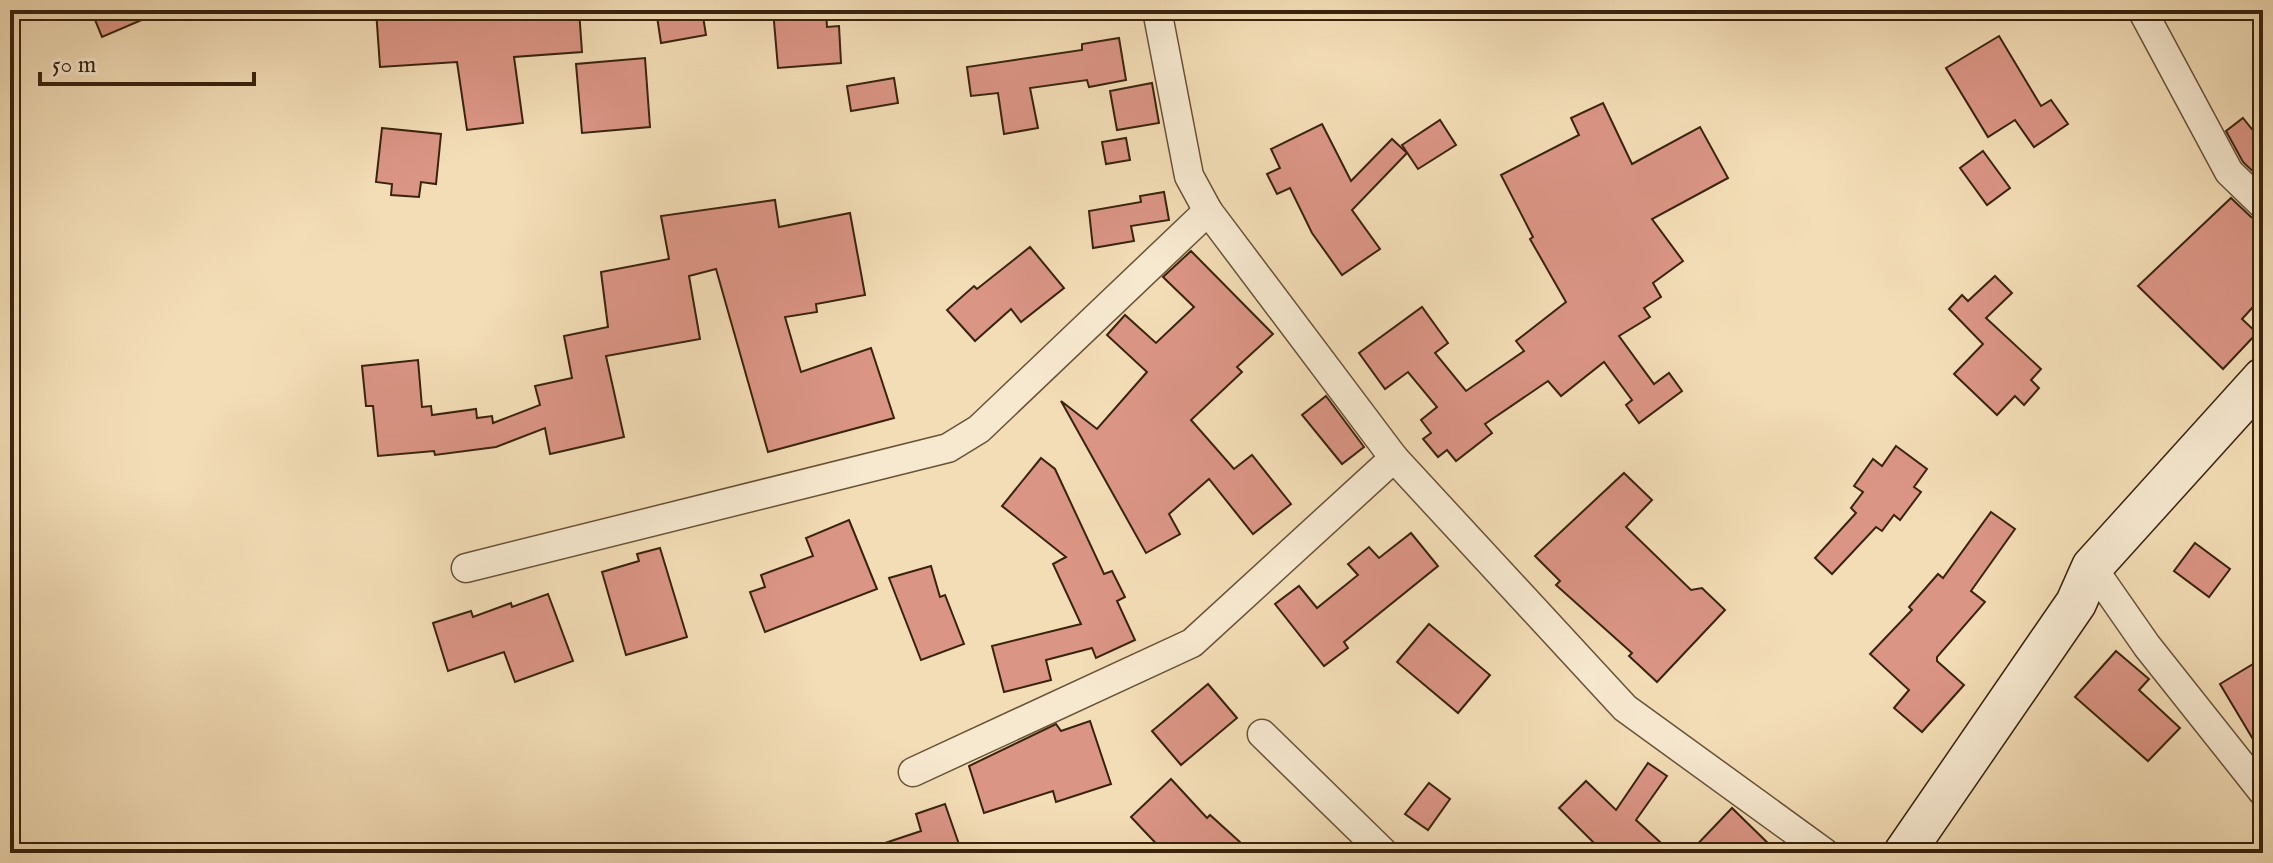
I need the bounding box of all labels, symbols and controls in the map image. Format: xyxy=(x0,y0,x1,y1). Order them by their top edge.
scale bar xyxy=(40,36,254,86)
text: 50 m xyxy=(52,50,96,81)

